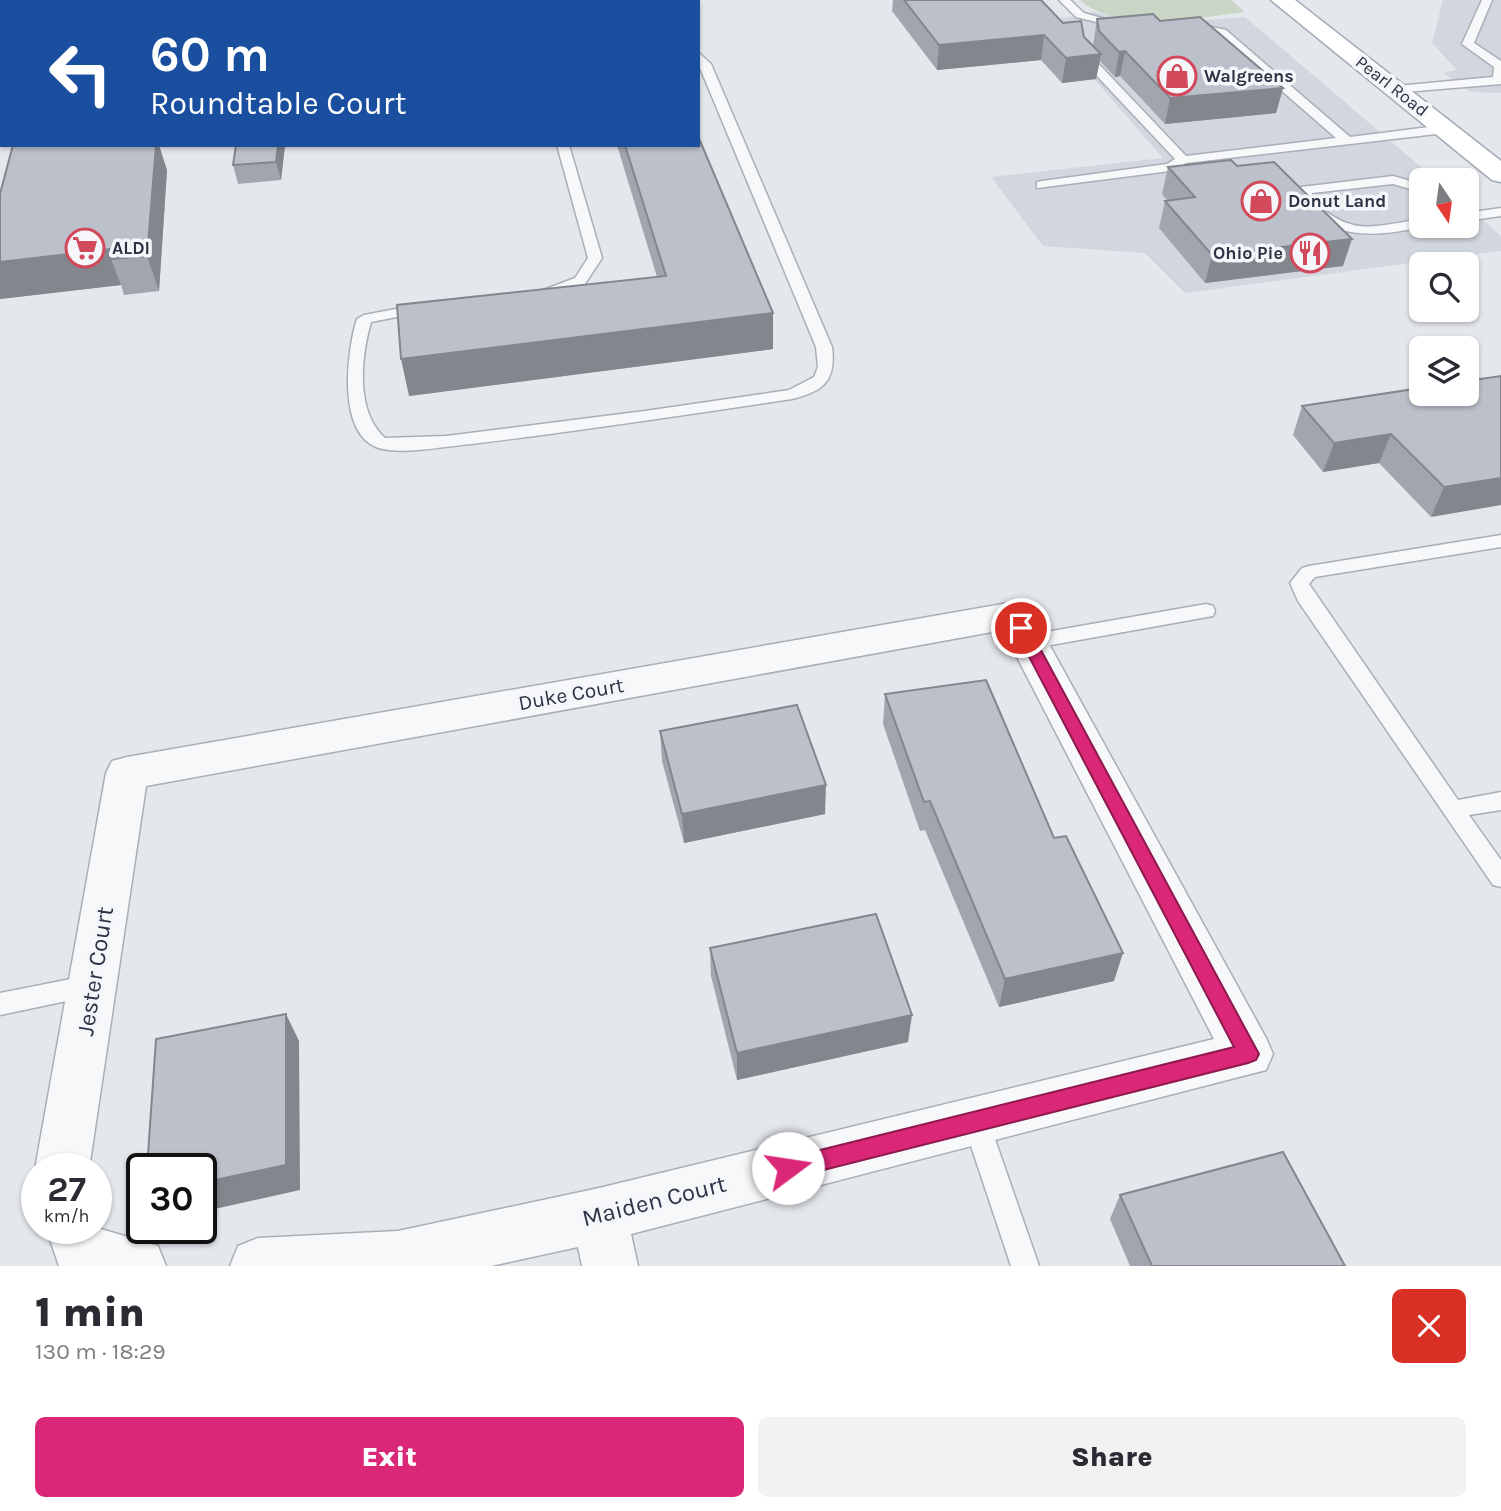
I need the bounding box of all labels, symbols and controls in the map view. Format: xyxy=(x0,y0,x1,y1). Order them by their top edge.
text: 60 m xyxy=(150,26,270,83)
icon: left xyxy=(35,28,126,119)
street label: Pearl Road xyxy=(1351,51,1433,121)
shop icon: Walgreens xyxy=(1156,55,1198,97)
place label: Walgreens xyxy=(1204,65,1294,87)
text: Roundtable Court xyxy=(150,85,406,122)
north arrow xyxy=(1409,168,1479,238)
map controls xyxy=(1409,168,1479,406)
shop icon: Donut Land xyxy=(1240,180,1282,222)
place label: Donut Land xyxy=(1288,190,1386,212)
supermarket icon: ALDI xyxy=(64,227,106,269)
restaurant icon: Ohio Pie xyxy=(1289,232,1331,274)
place label: ALDI xyxy=(112,237,150,259)
place label: Ohio Pie xyxy=(1213,242,1283,264)
button: search xyxy=(1409,252,1479,322)
button: layers xyxy=(1409,336,1479,406)
pin xyxy=(991,598,1051,658)
icon: arrive xyxy=(1002,609,1040,647)
street label: Duke Court xyxy=(516,673,626,715)
street label: Jester Court xyxy=(71,904,119,1038)
position arrow xyxy=(751,1131,825,1205)
speed limit sign: 30 xyxy=(126,1153,217,1244)
text: 27 xyxy=(47,1169,86,1210)
street label: Maiden Court xyxy=(579,1170,729,1232)
text: km/h xyxy=(44,1205,89,1227)
text: 1 min xyxy=(35,1287,145,1337)
button: close xyxy=(1392,1289,1466,1363)
text: 130 m · 18:29 xyxy=(35,1338,166,1365)
button: Exit xyxy=(35,1417,744,1497)
button: Share xyxy=(758,1417,1466,1497)

